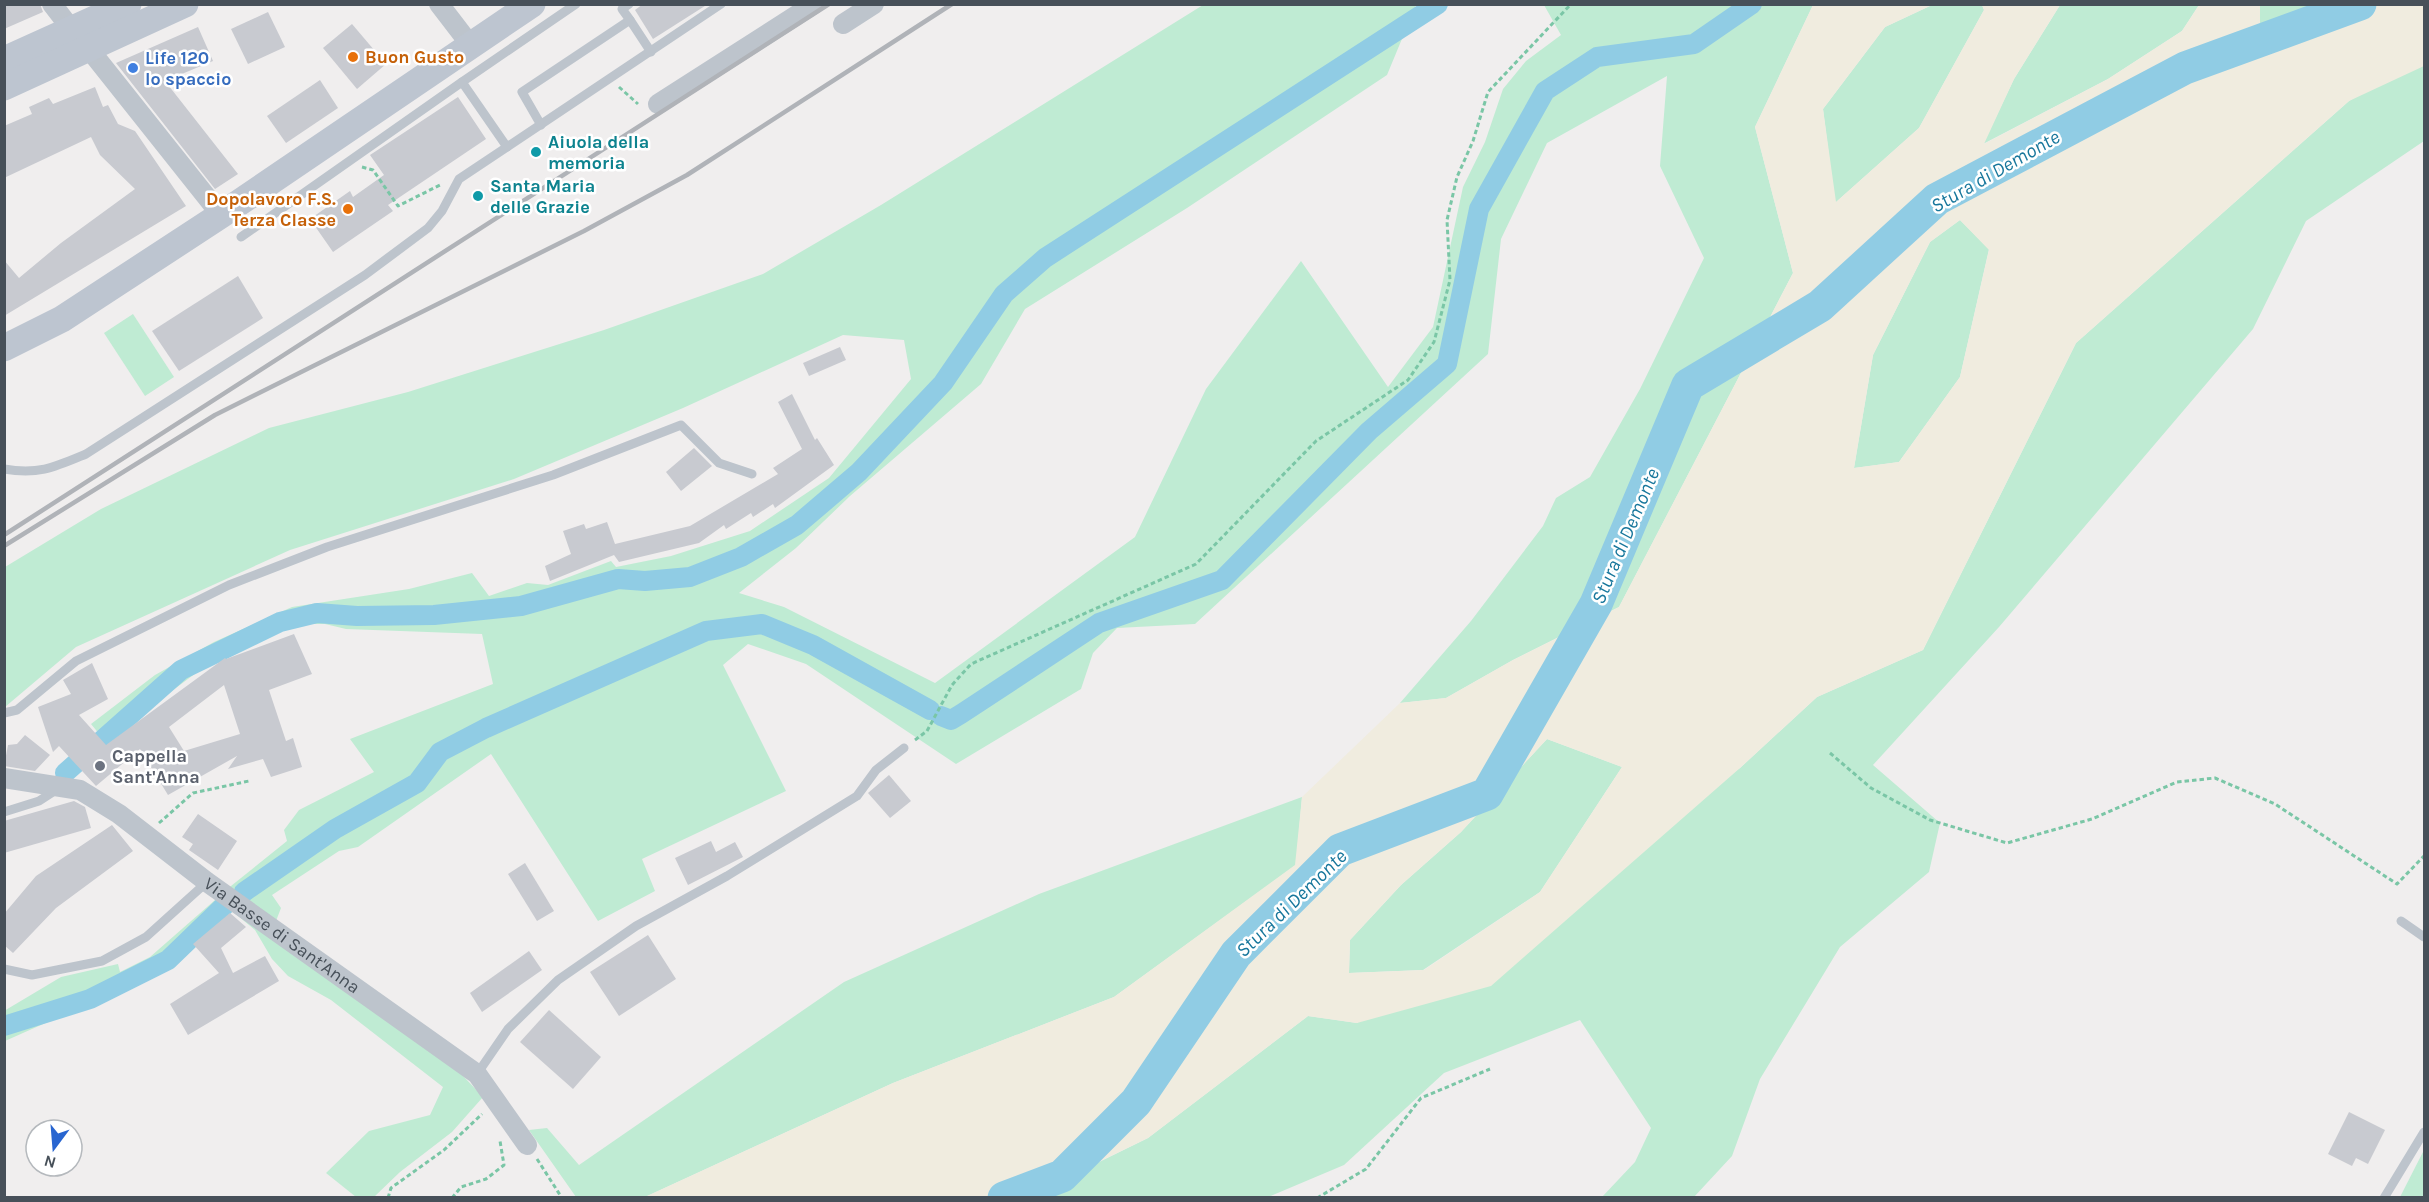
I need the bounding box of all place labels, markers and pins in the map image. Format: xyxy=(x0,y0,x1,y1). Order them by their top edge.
place label: Buon Gusto xyxy=(365,46,464,68)
place label: Life 120 lo spaccio xyxy=(145,47,231,90)
marker: Buon Gusto xyxy=(346,50,360,64)
marker: Life 120 lo spaccio xyxy=(126,61,140,75)
place label: Aiuola della memoria xyxy=(548,131,649,174)
marker: Aiuola della memoria xyxy=(529,145,543,159)
place label: Santa Maria delle Grazie xyxy=(490,175,595,218)
place label: Dopolavoro F.S. Terza Classe xyxy=(206,188,336,231)
marker: Santa Maria delle Grazie xyxy=(471,189,485,203)
marker: Dopolavoro F.S. Terza Classe xyxy=(341,202,355,216)
place label: Cappella Sant'Anna xyxy=(112,745,200,788)
marker: Cappella Sant'Anna xyxy=(93,759,107,773)

